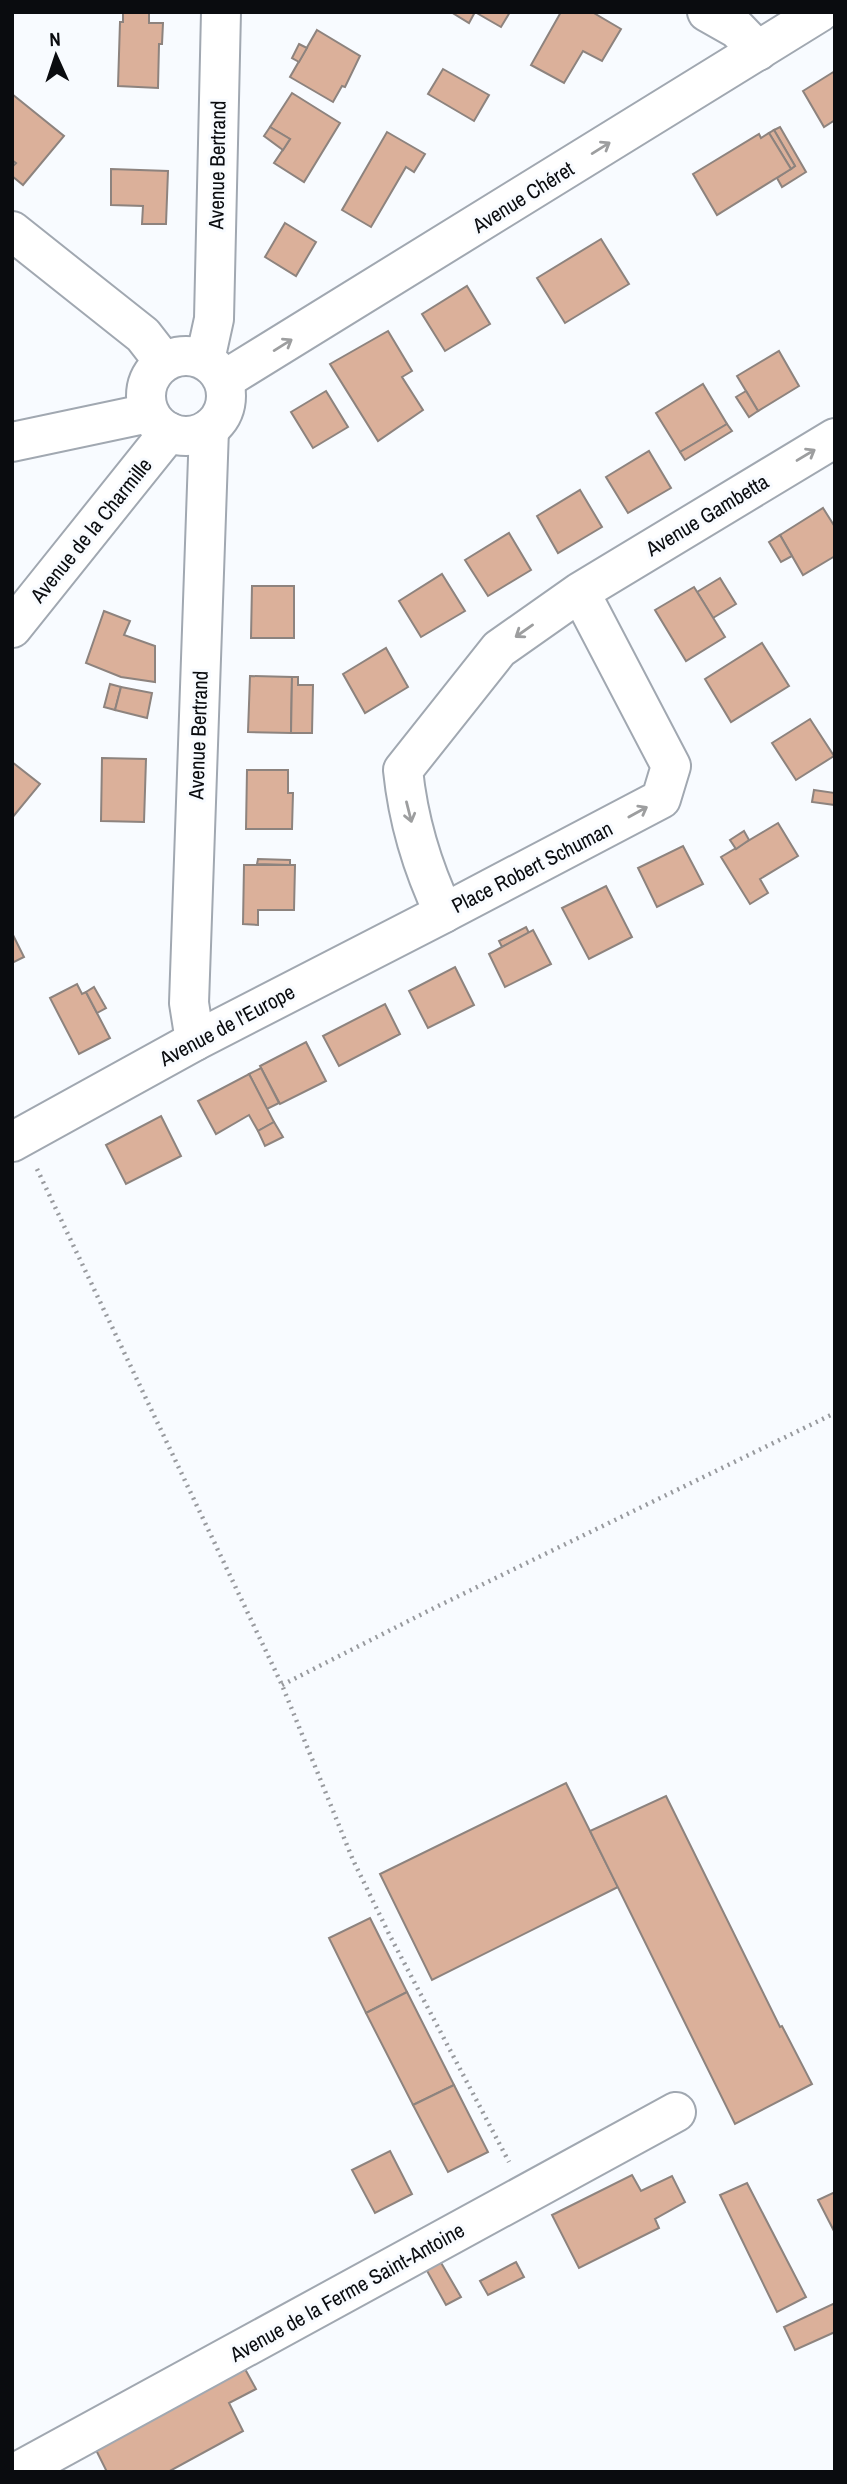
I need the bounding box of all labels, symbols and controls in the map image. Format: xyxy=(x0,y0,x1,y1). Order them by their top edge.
north arrow xyxy=(21,21,91,91)
text: N xyxy=(49,26,61,52)
street label: Avenue Bertrand xyxy=(201,100,233,231)
one-way arrow xyxy=(591,141,611,155)
street label: Avenue Chéret xyxy=(466,154,579,240)
one-way arrow xyxy=(273,338,292,353)
one-way arrow xyxy=(796,448,816,462)
street label: Avenue de la Charmille xyxy=(23,451,158,609)
street label: Avenue Gambetta xyxy=(639,467,774,564)
one-way arrow xyxy=(515,624,534,638)
street label: Avenue Bertrand xyxy=(181,670,215,801)
one-way arrow xyxy=(403,800,416,823)
one-way arrow xyxy=(627,805,648,818)
street label: Place Robert Schuman xyxy=(447,814,617,920)
street label: Avenue de l'Europe xyxy=(153,977,300,1073)
street label: Avenue de la Ferme Saint-Antoine xyxy=(224,2215,470,2369)

